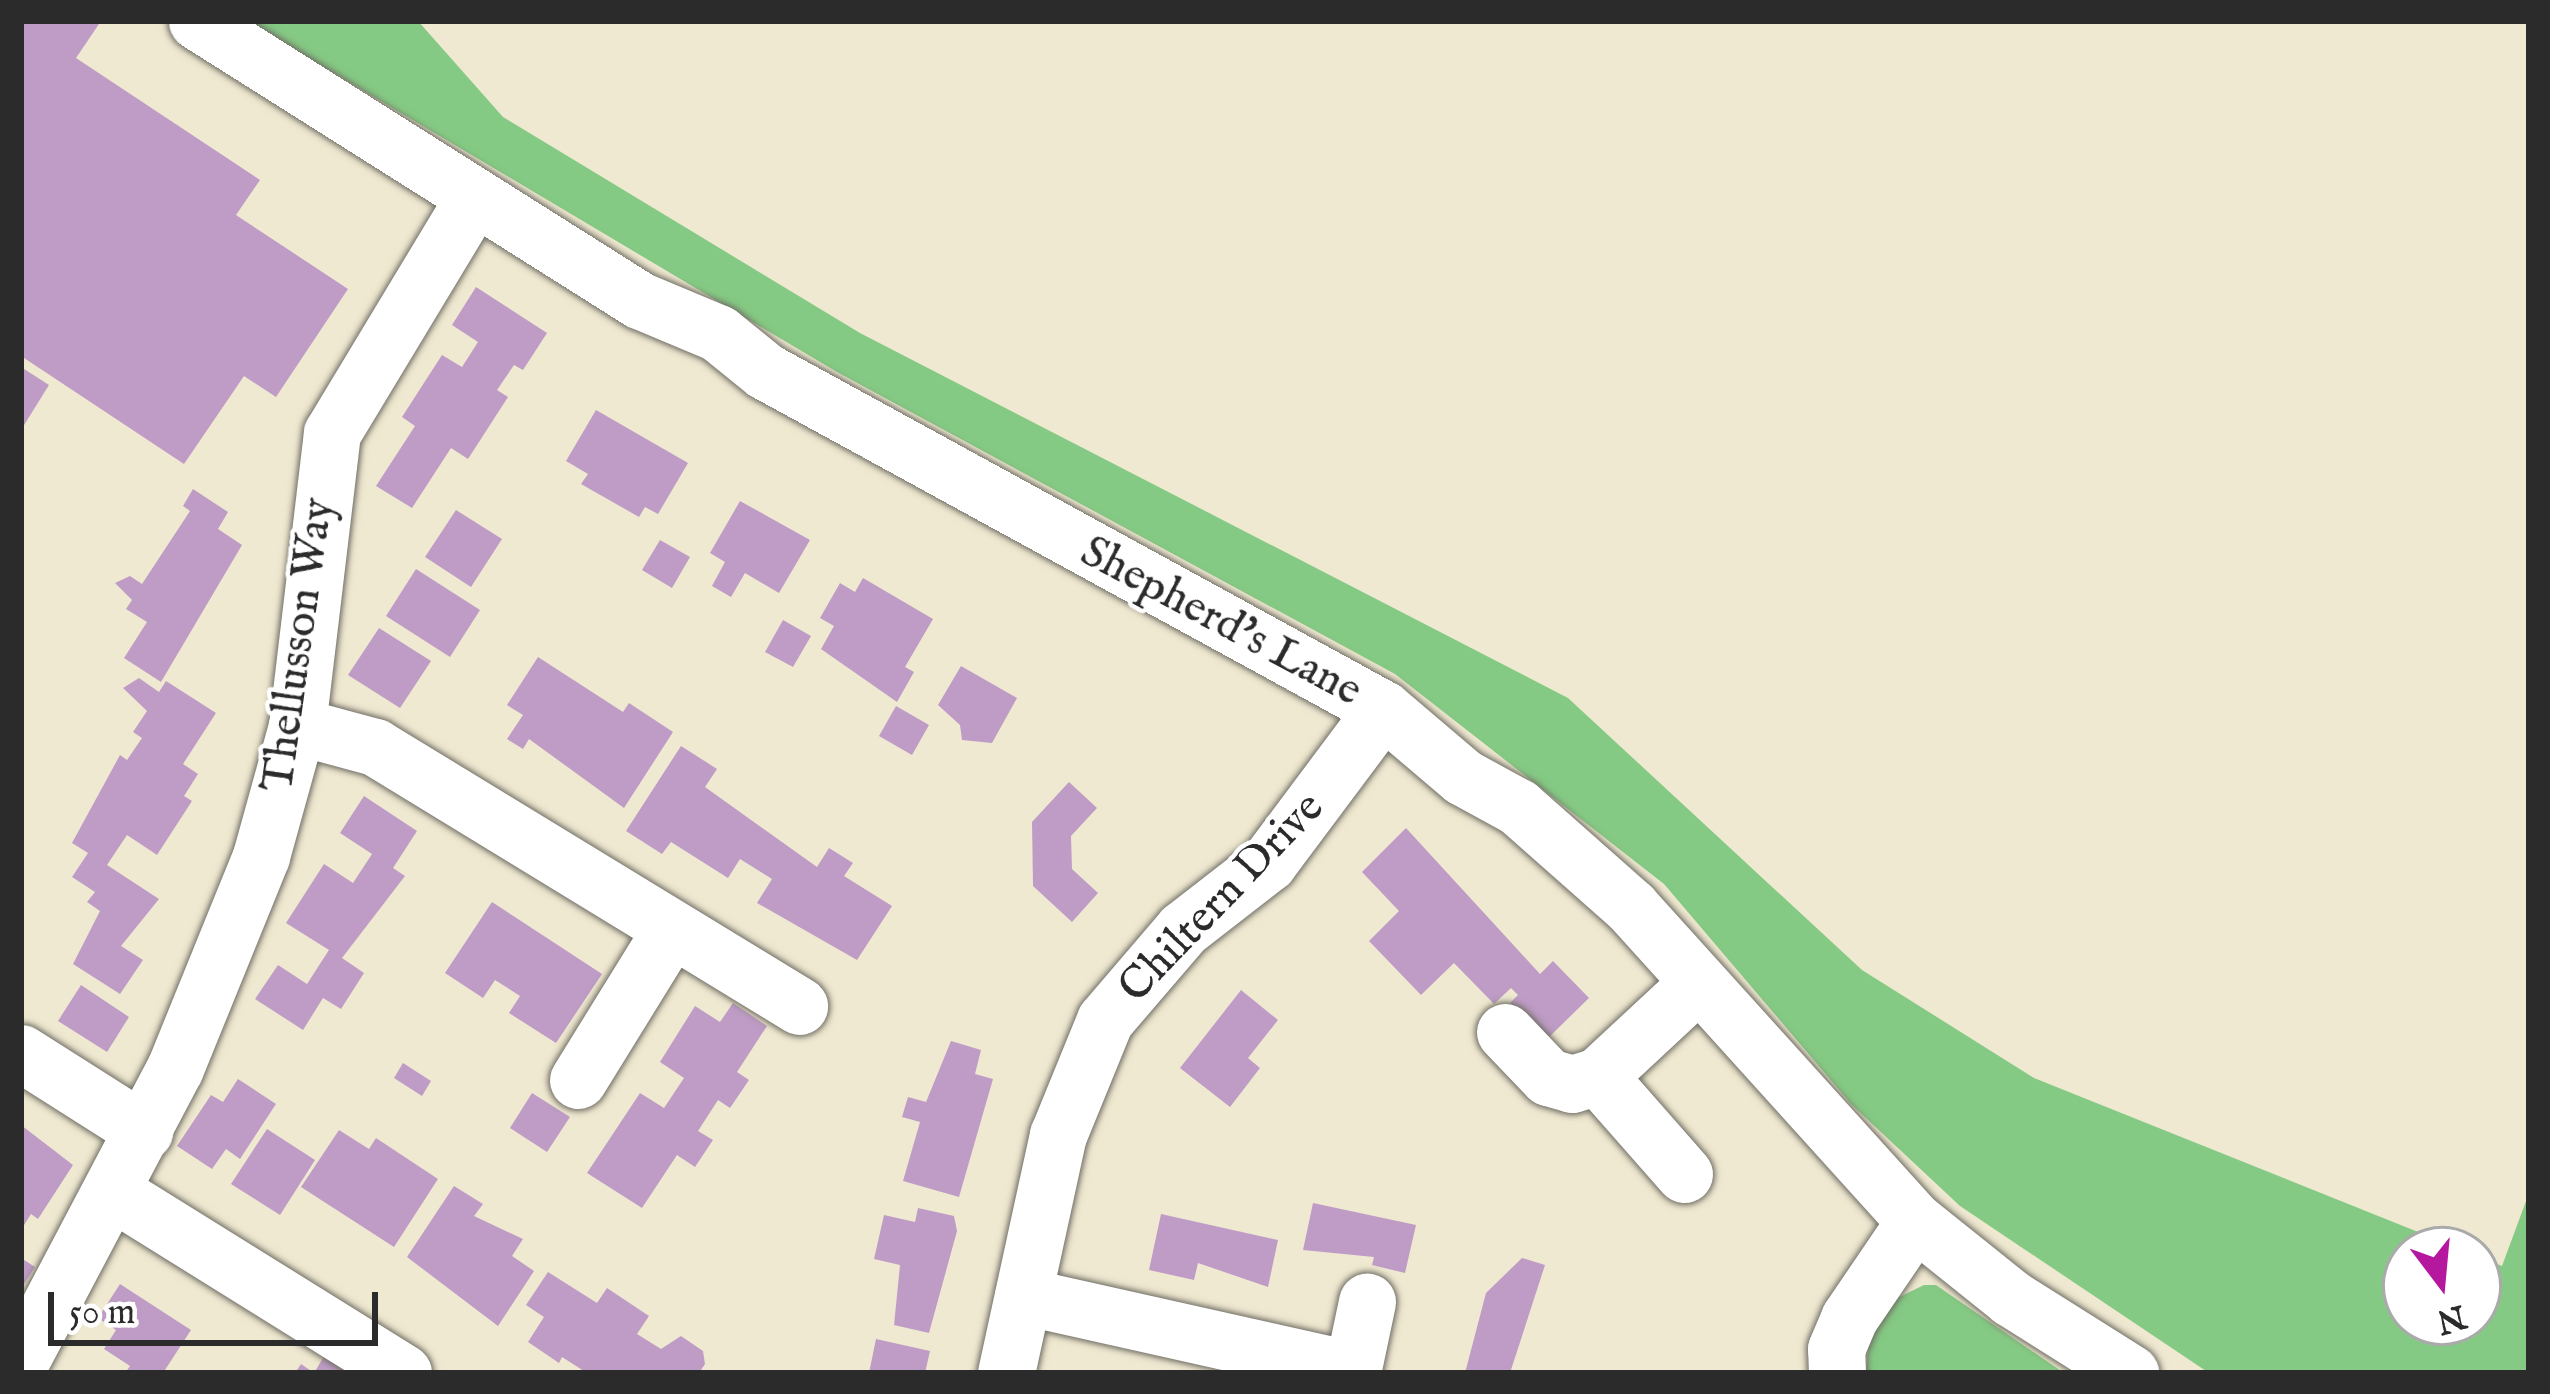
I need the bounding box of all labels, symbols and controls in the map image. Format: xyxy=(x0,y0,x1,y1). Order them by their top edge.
street label: Thellusson Way xyxy=(252,495,346,795)
street label: Shepherd's Lane xyxy=(1071,525,1371,719)
street label: Chiltern Drive xyxy=(1108,782,1336,1014)
north arrow xyxy=(2382,1226,2502,1346)
scale bar xyxy=(54,1268,384,1342)
text: 50 m xyxy=(69,1290,135,1336)
text: N xyxy=(2432,1294,2471,1342)

